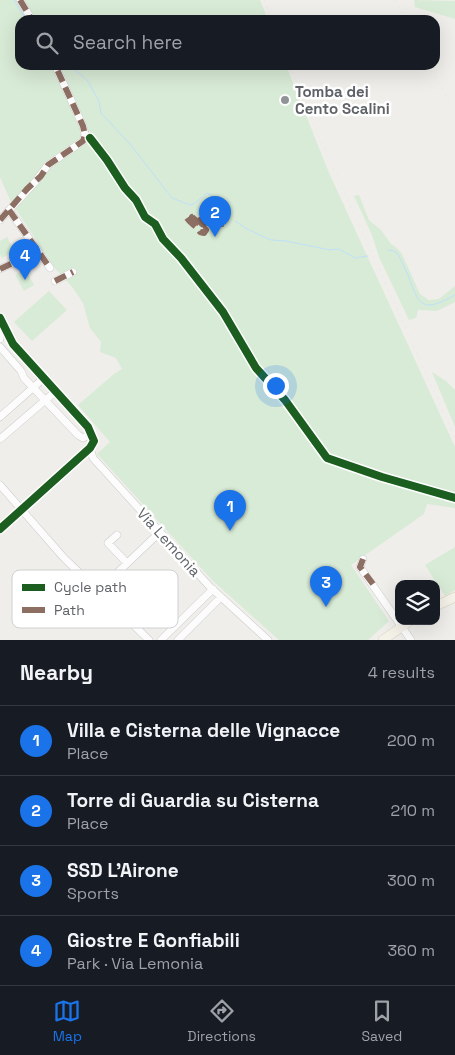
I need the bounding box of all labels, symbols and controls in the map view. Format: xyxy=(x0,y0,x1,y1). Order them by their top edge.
search box xyxy=(15,15,440,70)
icon: search xyxy=(33,29,61,57)
text: Search here xyxy=(73,30,183,55)
place label: Tomba dei Cento Scalini xyxy=(295,82,390,118)
marker: Tomba dei Cento Scalini xyxy=(279,94,291,106)
pin: 2 xyxy=(199,196,231,237)
pin: 4 xyxy=(9,239,41,280)
your location xyxy=(263,373,289,399)
pin: 1 xyxy=(214,490,246,531)
street label: Via Lemonia xyxy=(133,504,205,581)
pin: 3 xyxy=(310,566,342,607)
legend xyxy=(12,570,178,628)
text: Cycle path xyxy=(54,578,127,596)
map controls xyxy=(395,580,440,625)
button: layers xyxy=(395,580,440,625)
text: Path xyxy=(54,601,85,619)
text: Nearby xyxy=(20,659,93,686)
text: 4 results xyxy=(368,662,435,683)
text: Villa e Cisterna delle Vignacce xyxy=(67,718,340,743)
text: 1 xyxy=(32,730,40,751)
text: 200 m xyxy=(387,730,435,751)
text: Place xyxy=(67,743,109,764)
text: Torre di Guardia su Cisterna xyxy=(67,788,319,813)
text: 2 xyxy=(31,800,41,821)
text: 210 m xyxy=(391,800,435,821)
text: Place xyxy=(67,813,109,834)
text: SSD L'Airone xyxy=(67,858,179,883)
text: 3 xyxy=(31,870,41,891)
text: 300 m xyxy=(387,870,435,891)
text: Sports xyxy=(67,883,119,904)
text: Giostre E Gonfiabili xyxy=(67,928,240,953)
text: 4 xyxy=(31,940,41,961)
text: 360 m xyxy=(387,940,435,961)
text: Park · Via Lemonia xyxy=(67,953,203,974)
tab: Map xyxy=(53,997,82,1045)
tab: Directions xyxy=(187,997,256,1045)
tab: Saved xyxy=(361,997,402,1045)

